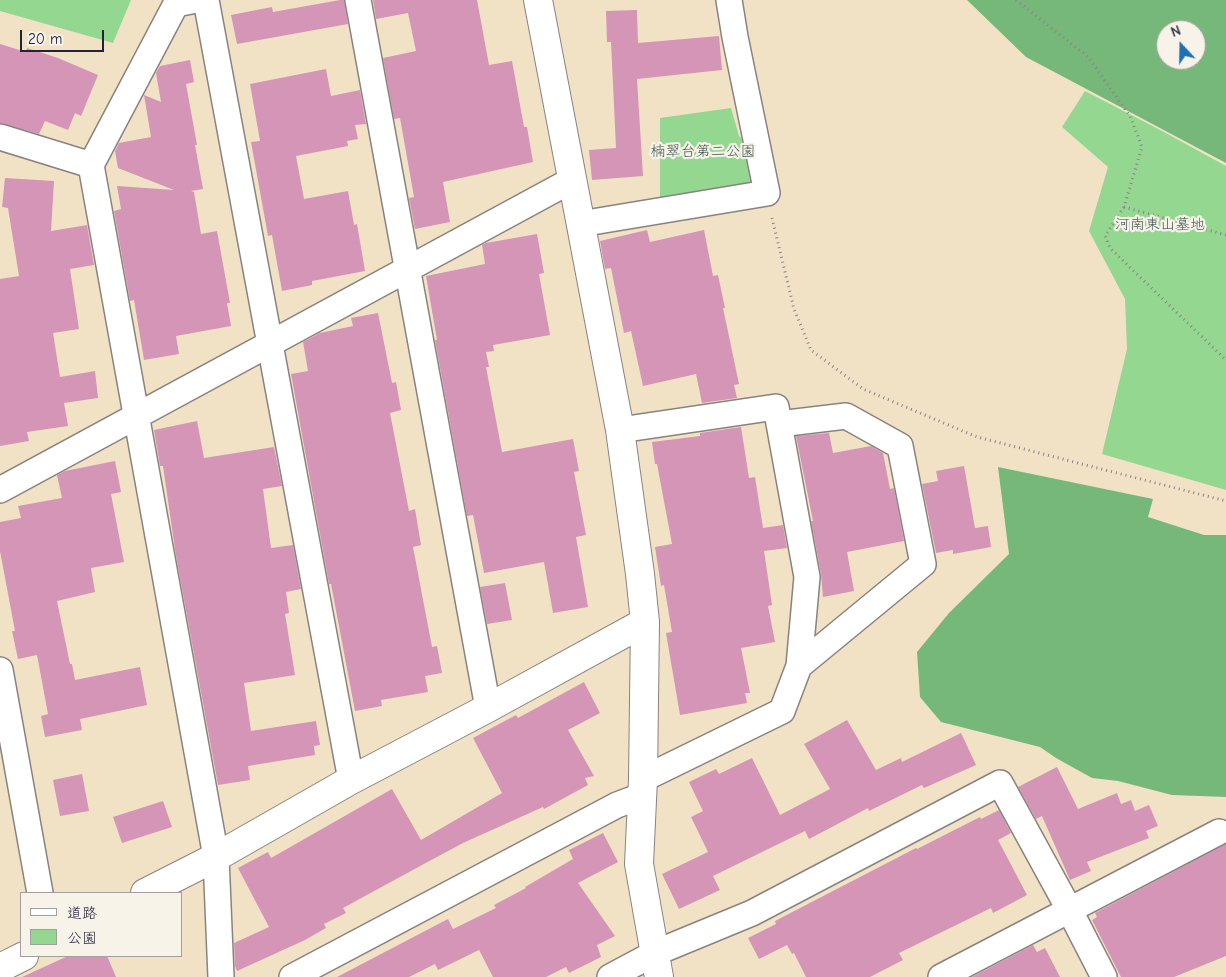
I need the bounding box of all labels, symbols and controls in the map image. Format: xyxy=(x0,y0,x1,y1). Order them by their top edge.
scale bar xyxy=(22,20,106,52)
north arrow xyxy=(1156,20,1206,70)
text: N xyxy=(1168,22,1183,41)
text: 20 m xyxy=(28,30,62,48)
park label: 楠翠台第二公園 xyxy=(651,143,755,161)
park label: 河南東山墓地 xyxy=(1115,216,1205,234)
legend xyxy=(20,892,182,957)
text: 道路 xyxy=(67,904,97,922)
text: 公園 xyxy=(67,929,97,947)

